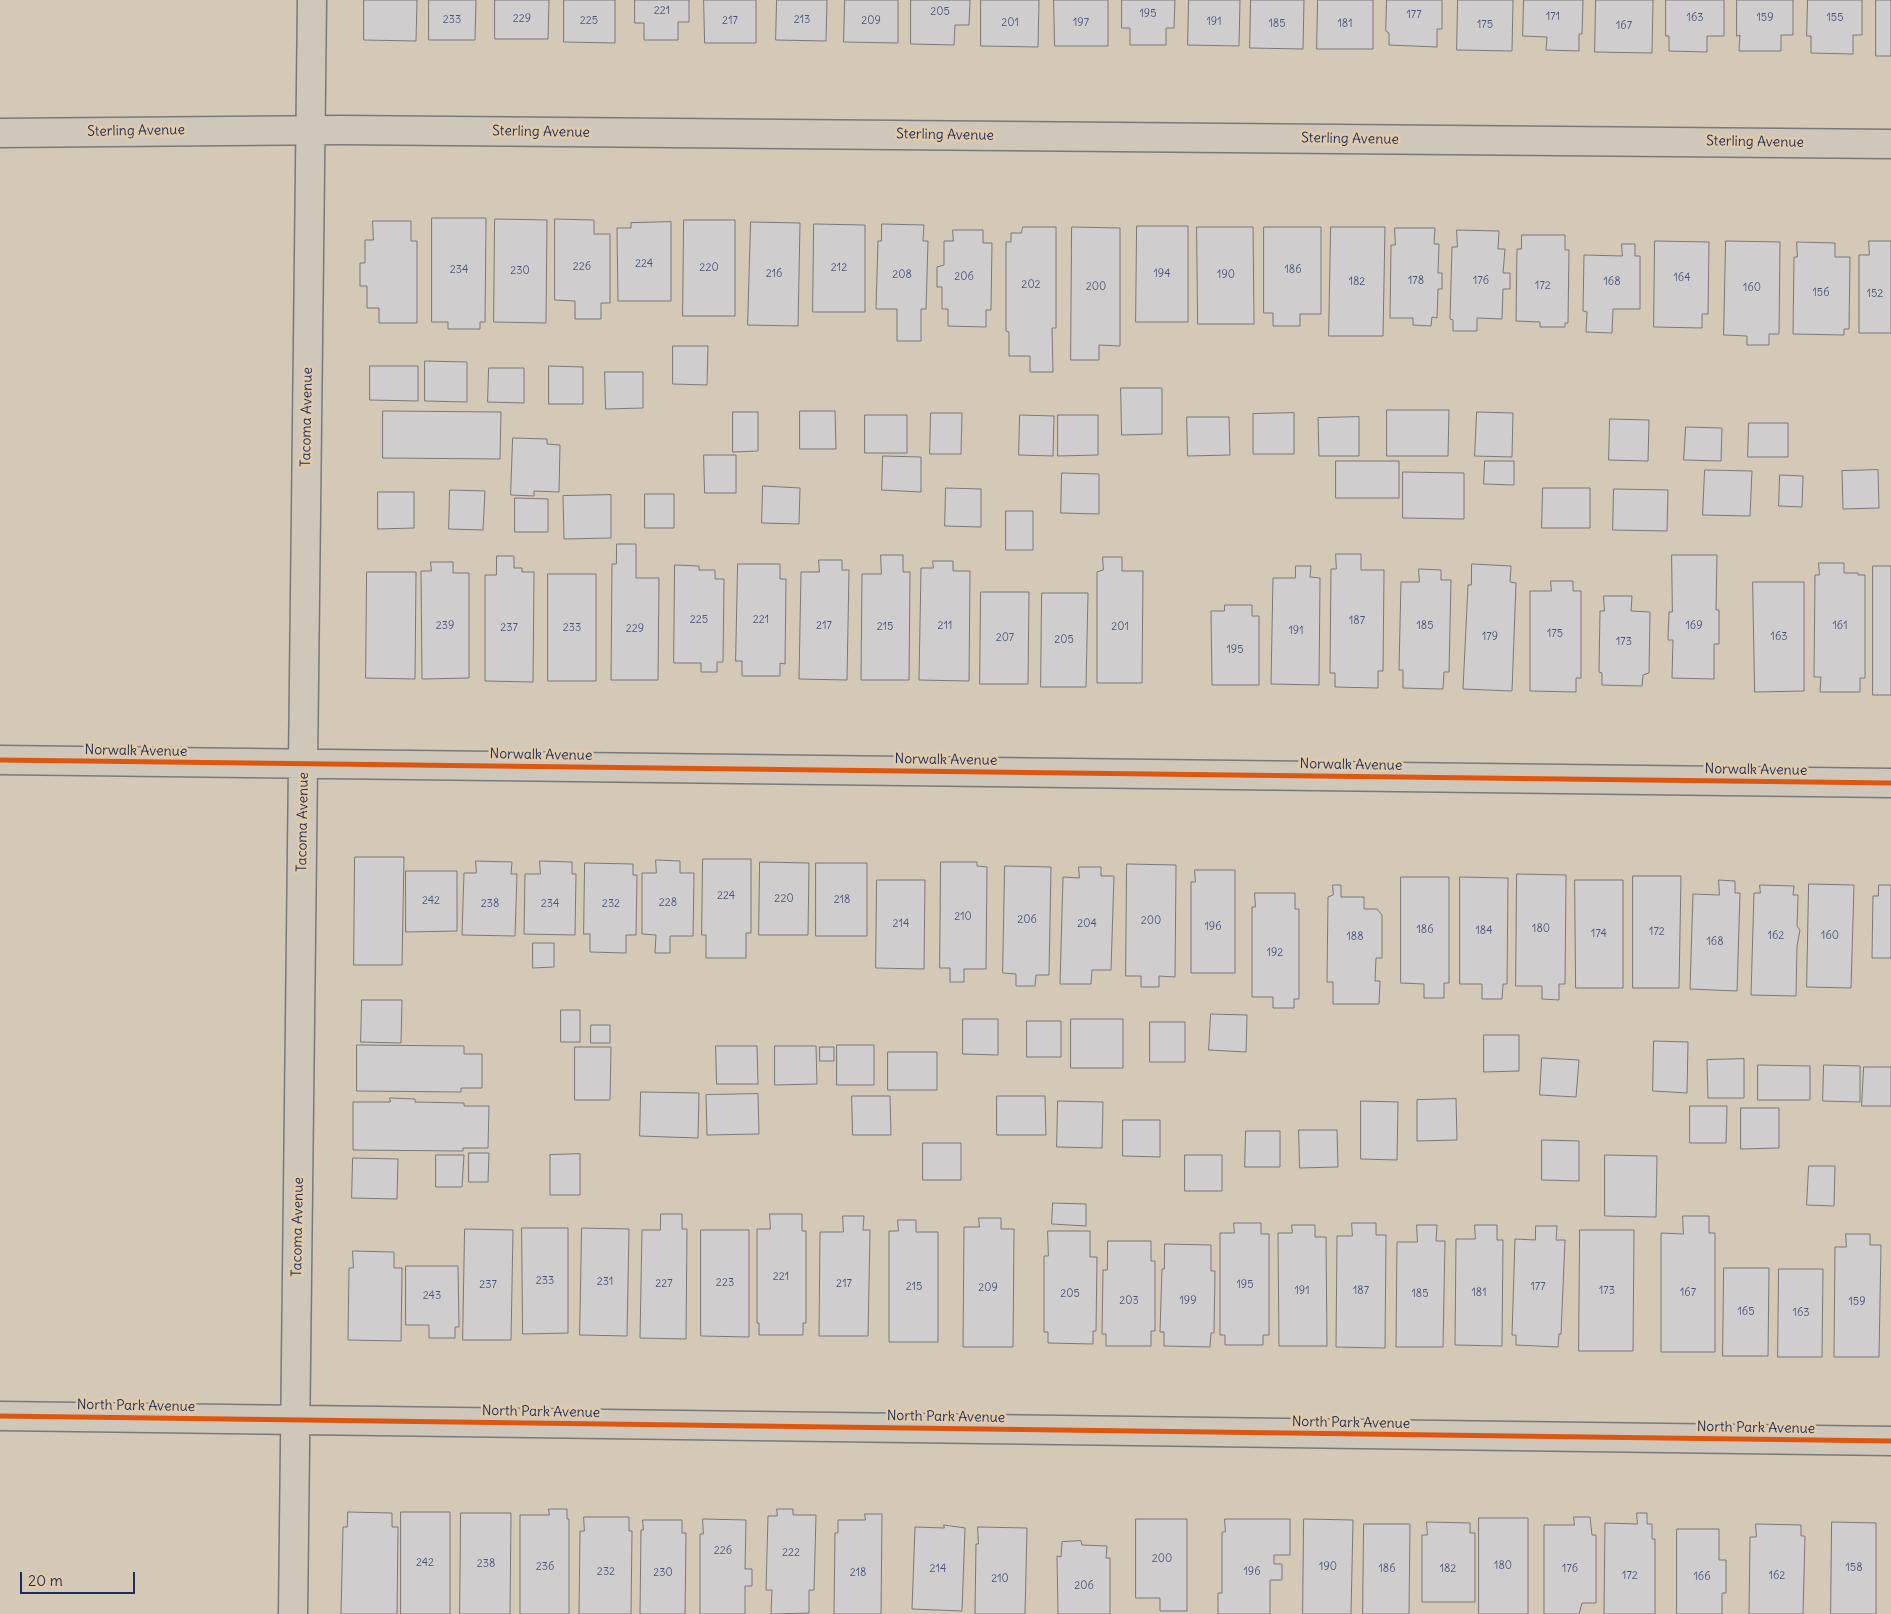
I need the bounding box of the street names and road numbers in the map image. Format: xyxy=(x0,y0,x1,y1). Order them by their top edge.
street label: Sterling Avenue xyxy=(87,122,185,140)
street label: Sterling Avenue xyxy=(492,123,590,141)
street label: Sterling Avenue xyxy=(896,126,994,144)
street label: Sterling Avenue xyxy=(1301,130,1399,148)
street label: Sterling Avenue xyxy=(1706,133,1804,151)
street label: Tacoma Avenue xyxy=(298,367,316,467)
street label: Norwalk Avenue xyxy=(85,742,187,760)
street label: Norwalk Avenue xyxy=(490,746,592,764)
street label: Norwalk Avenue xyxy=(895,751,997,769)
street label: Norwalk Avenue xyxy=(1300,756,1402,774)
street label: Norwalk Avenue xyxy=(1705,761,1807,779)
street label: Tacoma Avenue xyxy=(294,772,312,872)
street label: Tacoma Avenue xyxy=(289,1177,307,1277)
street label: North Park Avenue xyxy=(77,1397,195,1415)
street label: North Park Avenue xyxy=(482,1403,600,1421)
street label: North Park Avenue xyxy=(887,1408,1005,1426)
street label: North Park Avenue xyxy=(1292,1414,1410,1432)
street label: North Park Avenue xyxy=(1697,1419,1815,1437)

